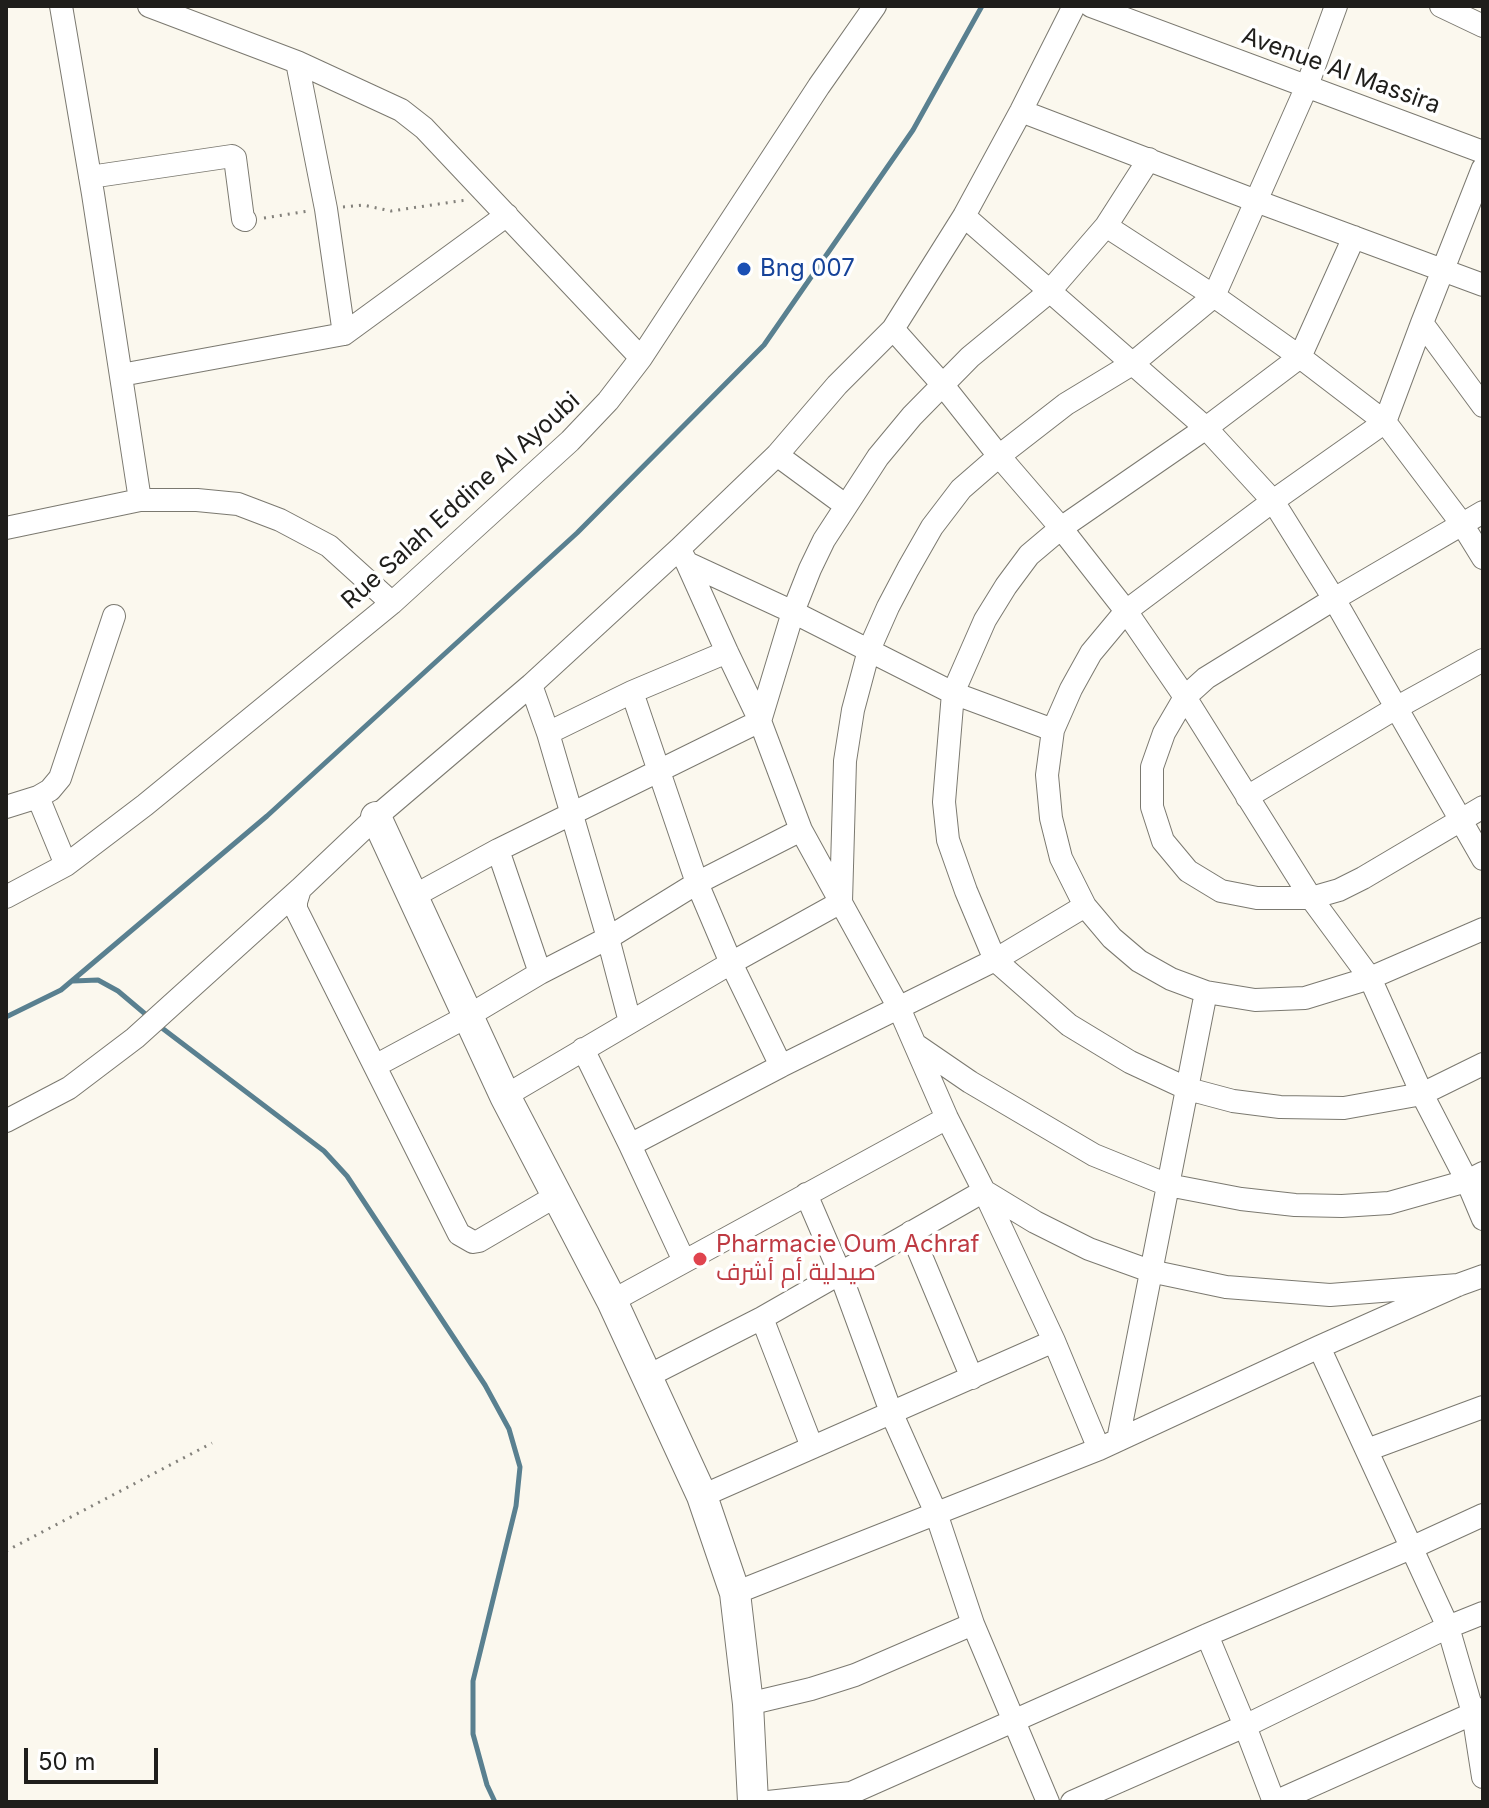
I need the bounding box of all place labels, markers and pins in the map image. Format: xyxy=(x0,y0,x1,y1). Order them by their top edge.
place label: Bng 007 xyxy=(760,255,855,283)
marker: Bng 007 xyxy=(735,260,753,278)
place label: Pharmacie Oum Achraf صيدلية أم أشرف xyxy=(716,1231,979,1287)
marker: Pharmacie Oum Achraf صيدلية أم أشرف xyxy=(691,1250,709,1268)

